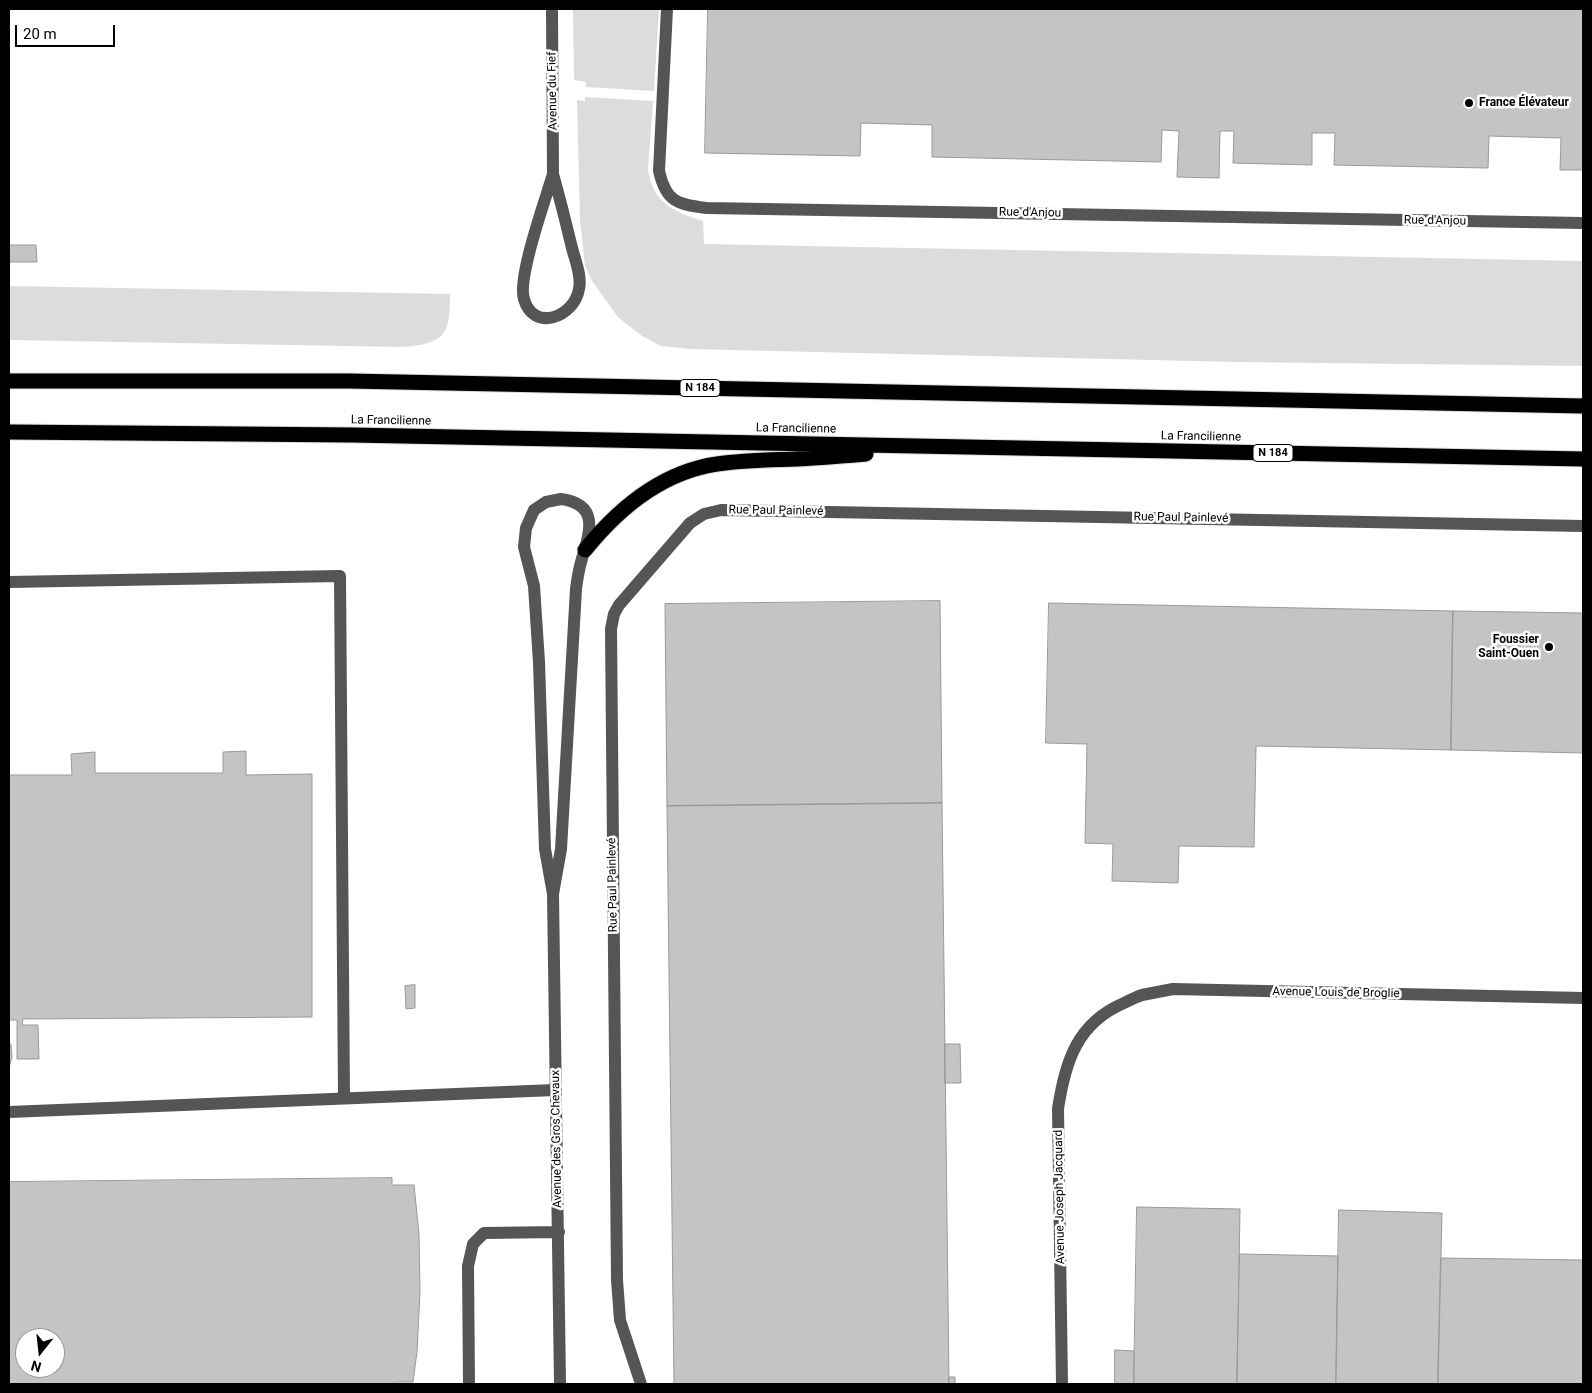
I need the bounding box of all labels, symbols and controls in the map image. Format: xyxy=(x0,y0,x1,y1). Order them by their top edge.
scale bar xyxy=(18,15,118,47)
text: 20 m xyxy=(23,25,57,43)
street label: Avenue du Fief xyxy=(545,52,561,130)
place label: France Élévateur xyxy=(1479,96,1569,110)
marker: France Élévateur xyxy=(1463,97,1475,109)
street label: Rue d'Anjou xyxy=(999,205,1061,221)
street label: Rue d'Anjou xyxy=(1404,213,1466,229)
road number: N 184 xyxy=(680,379,720,396)
street label: La Francilienne xyxy=(351,413,431,429)
street label: La Francilienne xyxy=(756,421,836,437)
street label: La Francilienne xyxy=(1161,429,1241,445)
road number: N 184 xyxy=(1253,444,1293,462)
street label: Rue Paul Painlevé xyxy=(728,503,824,519)
street label: Rue Paul Painlevé xyxy=(1133,510,1229,526)
place label: Foussier Saint-Ouen xyxy=(1478,633,1539,661)
marker: Foussier Saint-Ouen xyxy=(1543,641,1555,653)
street label: Rue Paul Painlevé xyxy=(605,837,621,933)
street label: Avenue Louis de Broglie xyxy=(1272,985,1400,1001)
street label: Avenue des Gros Chevaux xyxy=(549,1070,565,1208)
street label: Avenue Joseph Jacquard xyxy=(1052,1130,1068,1264)
north arrow xyxy=(15,1328,65,1378)
text: N xyxy=(29,1357,43,1376)

